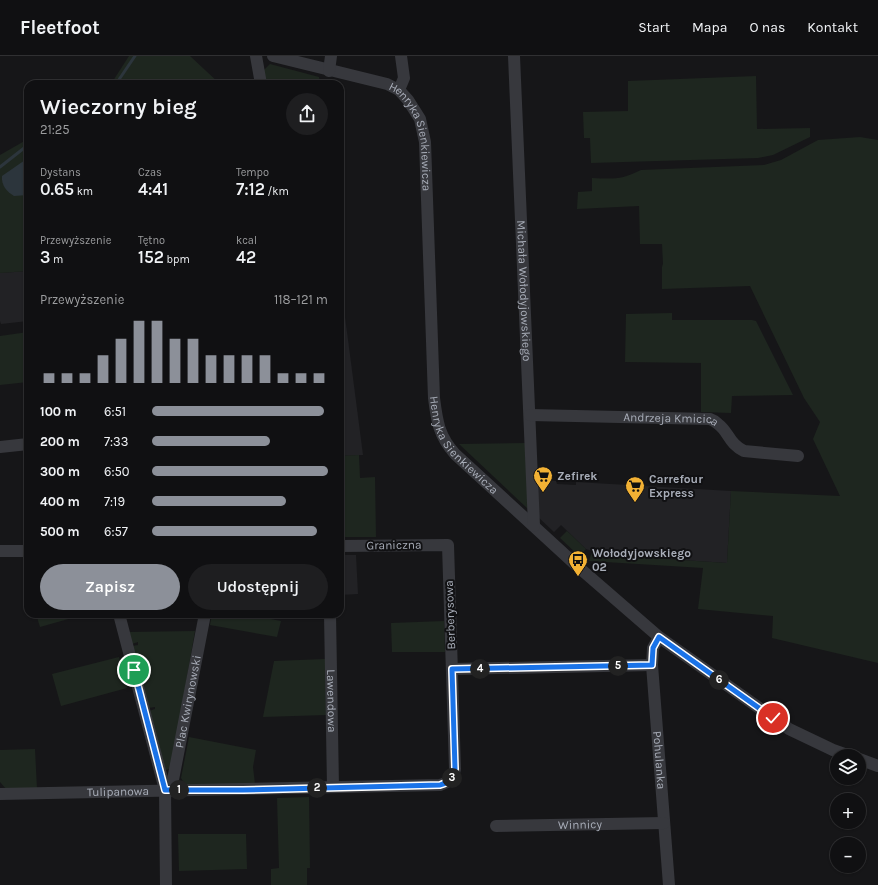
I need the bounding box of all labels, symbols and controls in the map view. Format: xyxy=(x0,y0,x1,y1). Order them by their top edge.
text: Fleetfoot xyxy=(20,17,100,39)
text: Start xyxy=(638,19,670,36)
text: Mapa xyxy=(692,19,727,36)
text: O nas xyxy=(749,19,785,36)
text: Kontakt xyxy=(807,19,858,36)
street label: Henryka Sienkiewicza xyxy=(387,79,434,192)
button: share xyxy=(286,93,328,135)
text: Wieczorny bieg xyxy=(40,94,197,120)
text: 21:25 xyxy=(40,122,70,137)
text: Dystans xyxy=(40,166,81,179)
text: Czas xyxy=(138,166,162,179)
text: Tempo xyxy=(236,166,269,179)
text: 0.65 xyxy=(40,179,74,199)
text: 4:41 xyxy=(138,179,168,199)
text: 7:12 xyxy=(236,179,265,199)
text: km xyxy=(74,185,93,198)
text: /km xyxy=(265,185,289,198)
street label: Michała Wołodyjowskiego xyxy=(514,220,534,362)
text: Przewyższenie xyxy=(40,234,111,247)
text: Tętno xyxy=(138,234,165,247)
text: kcal xyxy=(236,234,257,247)
text: 3 xyxy=(40,247,50,267)
text: 152 xyxy=(138,247,164,267)
text: 42 xyxy=(236,247,256,267)
text: m xyxy=(50,253,63,266)
text: bpm xyxy=(164,253,190,266)
text: Przewyższenie xyxy=(40,292,124,307)
text: 118–121 m xyxy=(274,292,328,307)
street label: Henryka Sienkiewicza xyxy=(427,395,501,497)
text: 100 m xyxy=(40,404,77,419)
text: 6:51 xyxy=(104,404,126,419)
street label: Andrzeja Kmicica xyxy=(623,410,721,429)
text: 200 m xyxy=(40,434,80,449)
text: 7:33 xyxy=(104,434,128,449)
text: 300 m xyxy=(40,464,80,479)
text: 6:50 xyxy=(104,464,130,479)
supermarket icon: Zefirek xyxy=(532,465,554,493)
place label: Zefirek xyxy=(557,469,597,483)
place label: Carrefour Express xyxy=(649,472,703,500)
supermarket icon: Carrefour Express xyxy=(624,475,646,503)
text: 400 m xyxy=(40,494,80,509)
text: 7:19 xyxy=(104,494,125,509)
text: 500 m xyxy=(40,524,80,539)
text: 6:57 xyxy=(104,524,128,539)
street label: Graniczna xyxy=(366,538,422,552)
place label: Wołodyjowskiego 02 xyxy=(592,546,691,574)
bus stop icon: Wołodyjowskiego 02 xyxy=(567,549,589,577)
button: Zapisz xyxy=(40,564,180,610)
button: Udostępnij xyxy=(188,564,328,610)
street label: Berberysowa xyxy=(442,580,458,650)
pin xyxy=(117,653,151,687)
street label: Plac Kwirynowski xyxy=(172,654,204,749)
pin: 5 xyxy=(608,656,628,676)
icon: arrive xyxy=(123,659,145,681)
pin: 4 xyxy=(470,659,490,679)
text: 5 xyxy=(615,659,621,672)
text: 4 xyxy=(477,662,483,675)
street label: Lawendowa xyxy=(324,669,339,733)
pin: 6 xyxy=(709,670,729,690)
text: 6 xyxy=(716,673,722,686)
pin xyxy=(756,701,790,735)
icon: check xyxy=(762,707,784,729)
street label: Pohulanka xyxy=(650,731,669,790)
map controls xyxy=(830,749,866,873)
button: layers xyxy=(830,749,866,785)
pin: 3 xyxy=(442,768,462,788)
text: 3 xyxy=(449,771,455,784)
pin: 2 xyxy=(307,778,327,798)
pin: 1 xyxy=(169,780,189,800)
text: 2 xyxy=(314,781,320,794)
text: 1 xyxy=(177,783,181,796)
street label: Tulipanowa xyxy=(87,784,149,799)
button: + xyxy=(830,793,866,829)
street label: Winnicy xyxy=(558,817,603,832)
button: − xyxy=(830,837,866,873)

